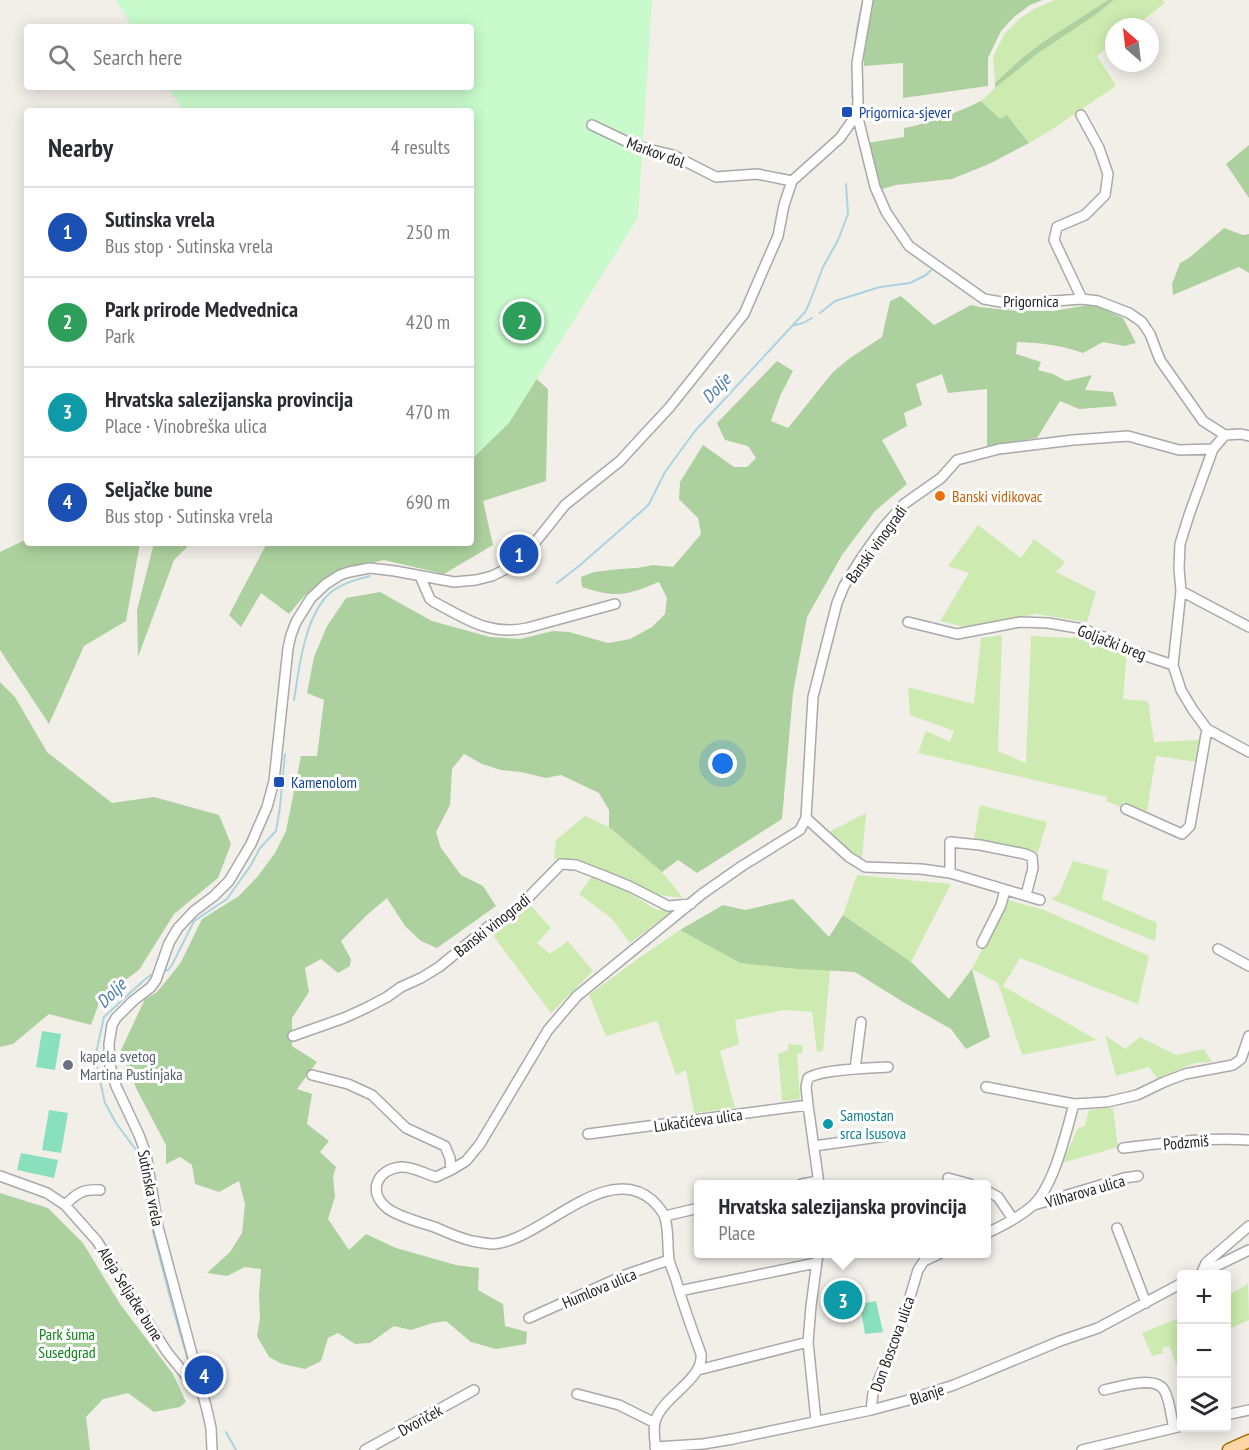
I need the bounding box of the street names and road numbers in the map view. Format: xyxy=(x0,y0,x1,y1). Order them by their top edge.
street label: Markov dol xyxy=(624,132,688,172)
street label: Prigornica xyxy=(1003,291,1059,311)
street label: Banski vinogradi xyxy=(841,501,911,587)
street label: Goljački breg xyxy=(1075,620,1149,664)
street label: Banski vinogradi xyxy=(450,889,534,961)
street label: Lukačićeva ulica xyxy=(652,1104,744,1136)
street label: Podzmiš xyxy=(1162,1130,1210,1154)
street label: Sutinska vrela xyxy=(134,1148,168,1228)
street label: Vilharova ulica xyxy=(1042,1170,1127,1212)
street label: Aleja Seljačke bune xyxy=(94,1243,168,1345)
street label: Humlova ulica xyxy=(559,1263,639,1313)
street label: Don Boscova ulica xyxy=(865,1294,919,1394)
street label: Blanje xyxy=(907,1379,947,1409)
street label: Dvoriček xyxy=(394,1399,446,1440)

